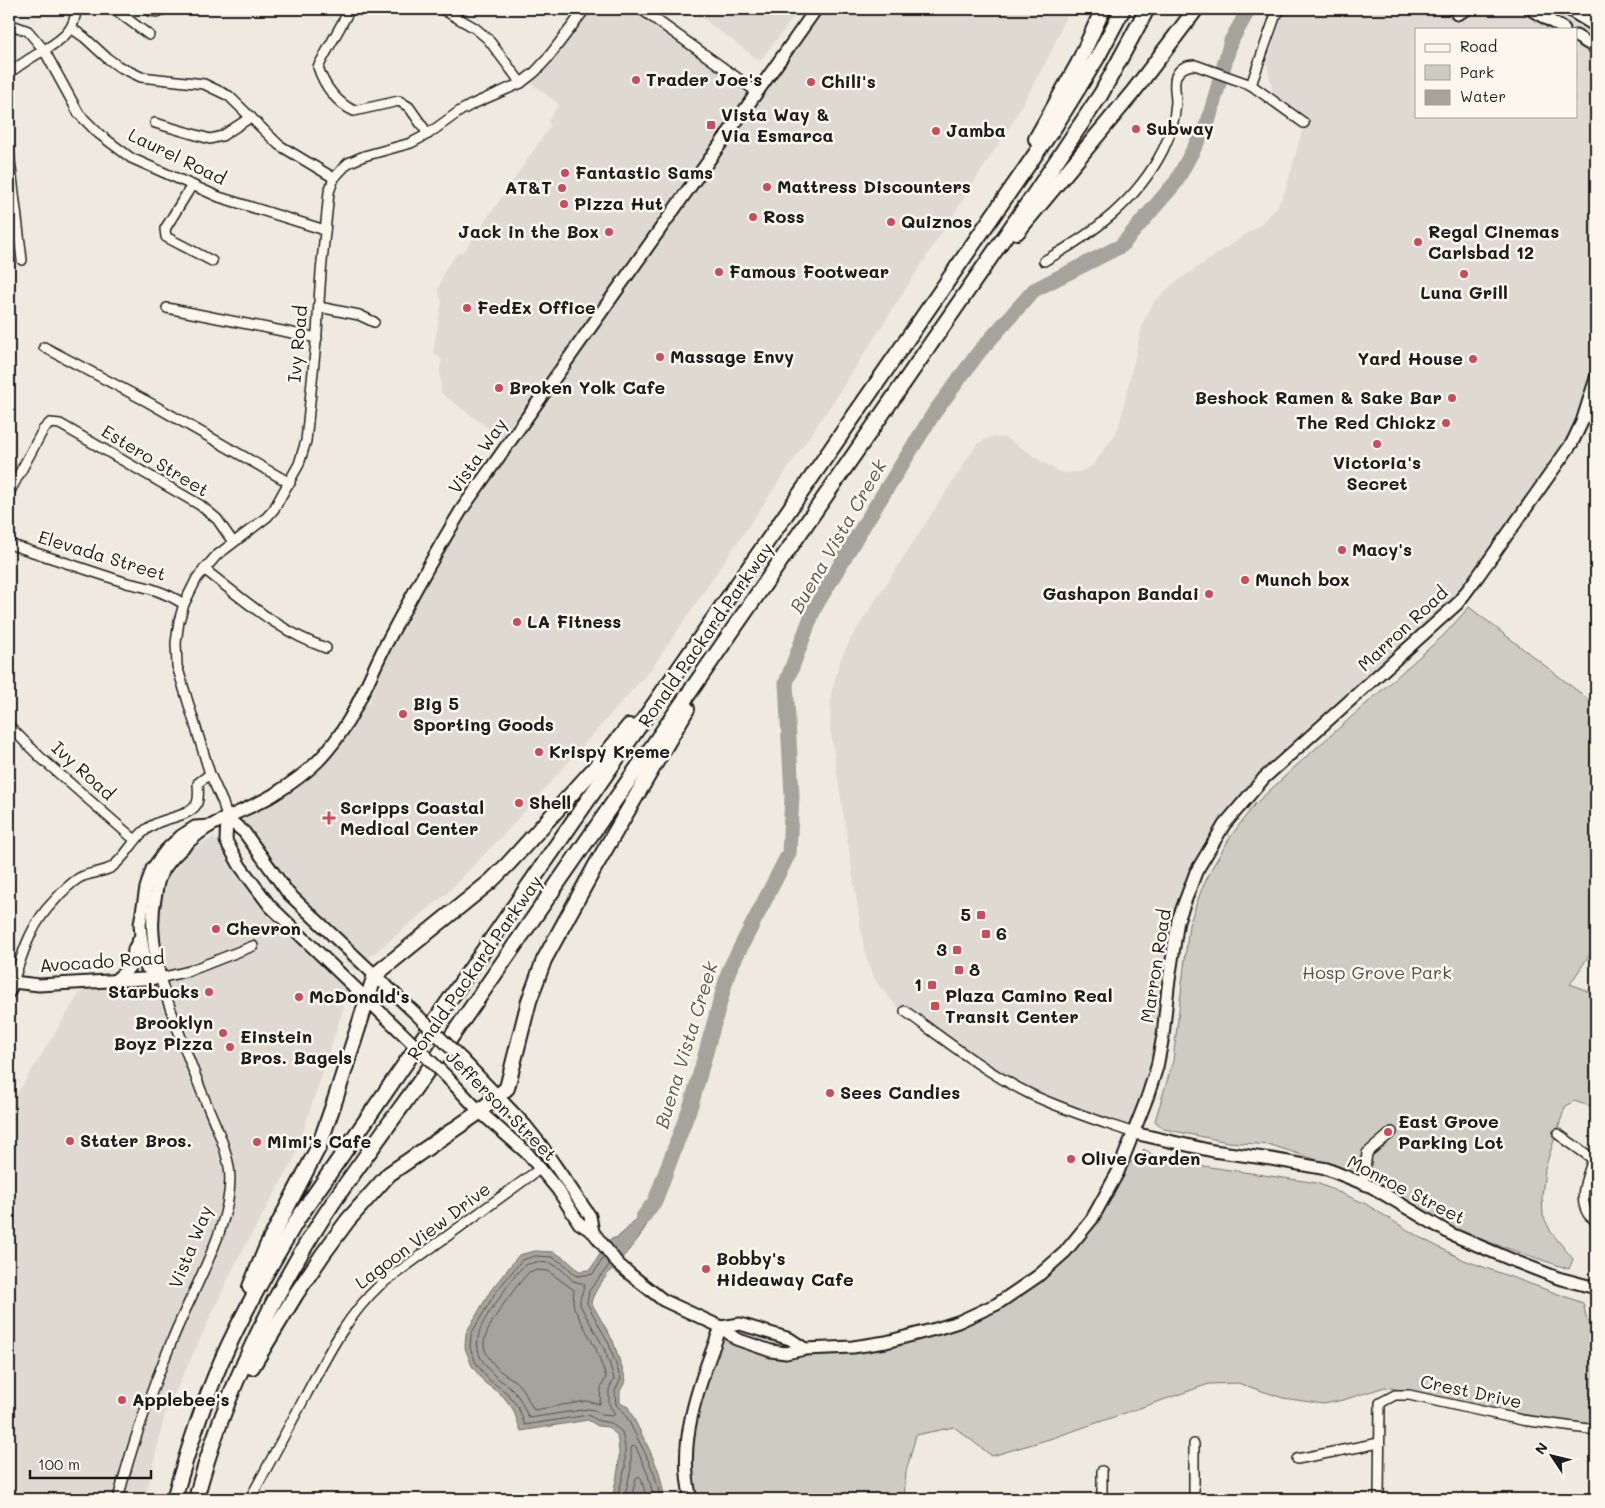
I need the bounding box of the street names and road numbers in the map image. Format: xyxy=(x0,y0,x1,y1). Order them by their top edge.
street label: Laurel Road xyxy=(125,122,230,190)
street label: Ivy Road xyxy=(282,304,312,384)
street label: Vista Way xyxy=(442,413,512,498)
street label: Estero Street xyxy=(98,419,214,502)
street label: Elevada Street xyxy=(35,524,169,586)
street label: Ronald Packard Parkway xyxy=(632,537,778,732)
street label: Marron Road xyxy=(1352,580,1453,676)
street label: Ivy Road xyxy=(47,735,120,805)
street label: Ronald Packard Parkway xyxy=(401,870,547,1065)
street label: Marron Road xyxy=(1134,907,1176,1024)
street label: Avocado Road xyxy=(39,945,165,977)
street label: Jefferson Street xyxy=(441,1045,562,1166)
street label: Monroe Street xyxy=(1344,1149,1469,1229)
street label: Lagoon View Drive xyxy=(350,1176,495,1294)
street label: Vista Way xyxy=(163,1202,218,1292)
street label: Crest Drive xyxy=(1418,1369,1524,1413)

